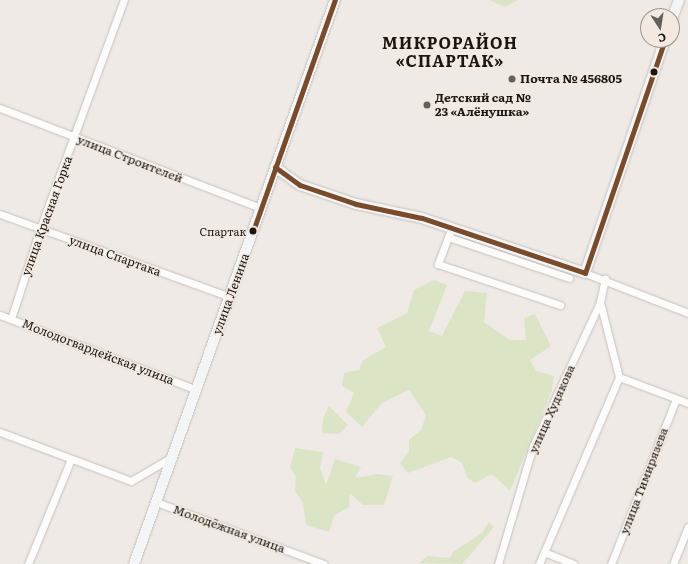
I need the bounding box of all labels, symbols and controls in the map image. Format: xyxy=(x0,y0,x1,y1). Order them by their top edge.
north arrow xyxy=(640,8,680,48)
text: С xyxy=(657,30,668,47)
district label: МИКРОРАЙОН «СПАРТАК» xyxy=(382,32,518,70)
unlabelled marker xyxy=(649,67,659,77)
place label: Почта № 456805 xyxy=(520,72,622,86)
marker: Почта № 456805 xyxy=(507,74,517,84)
place label: Детский сад № 23 «Алёнушка» xyxy=(435,91,531,119)
marker: Детский сад № 23 «Алёнушка» xyxy=(422,100,432,110)
street label: улица Строителей xyxy=(75,132,185,186)
street label: улица Красная Горка xyxy=(19,154,75,278)
place label: Спартак xyxy=(199,224,246,238)
marker: Спартак xyxy=(248,226,258,236)
street label: улица Спартака xyxy=(67,233,163,279)
street label: улица Ленина xyxy=(210,251,252,337)
street label: Молодогвардейская улица xyxy=(20,316,176,388)
street label: улица Худякова xyxy=(526,363,578,455)
street label: улица Тимирязева xyxy=(617,426,671,536)
street label: Молодёжная улица xyxy=(171,502,287,556)

